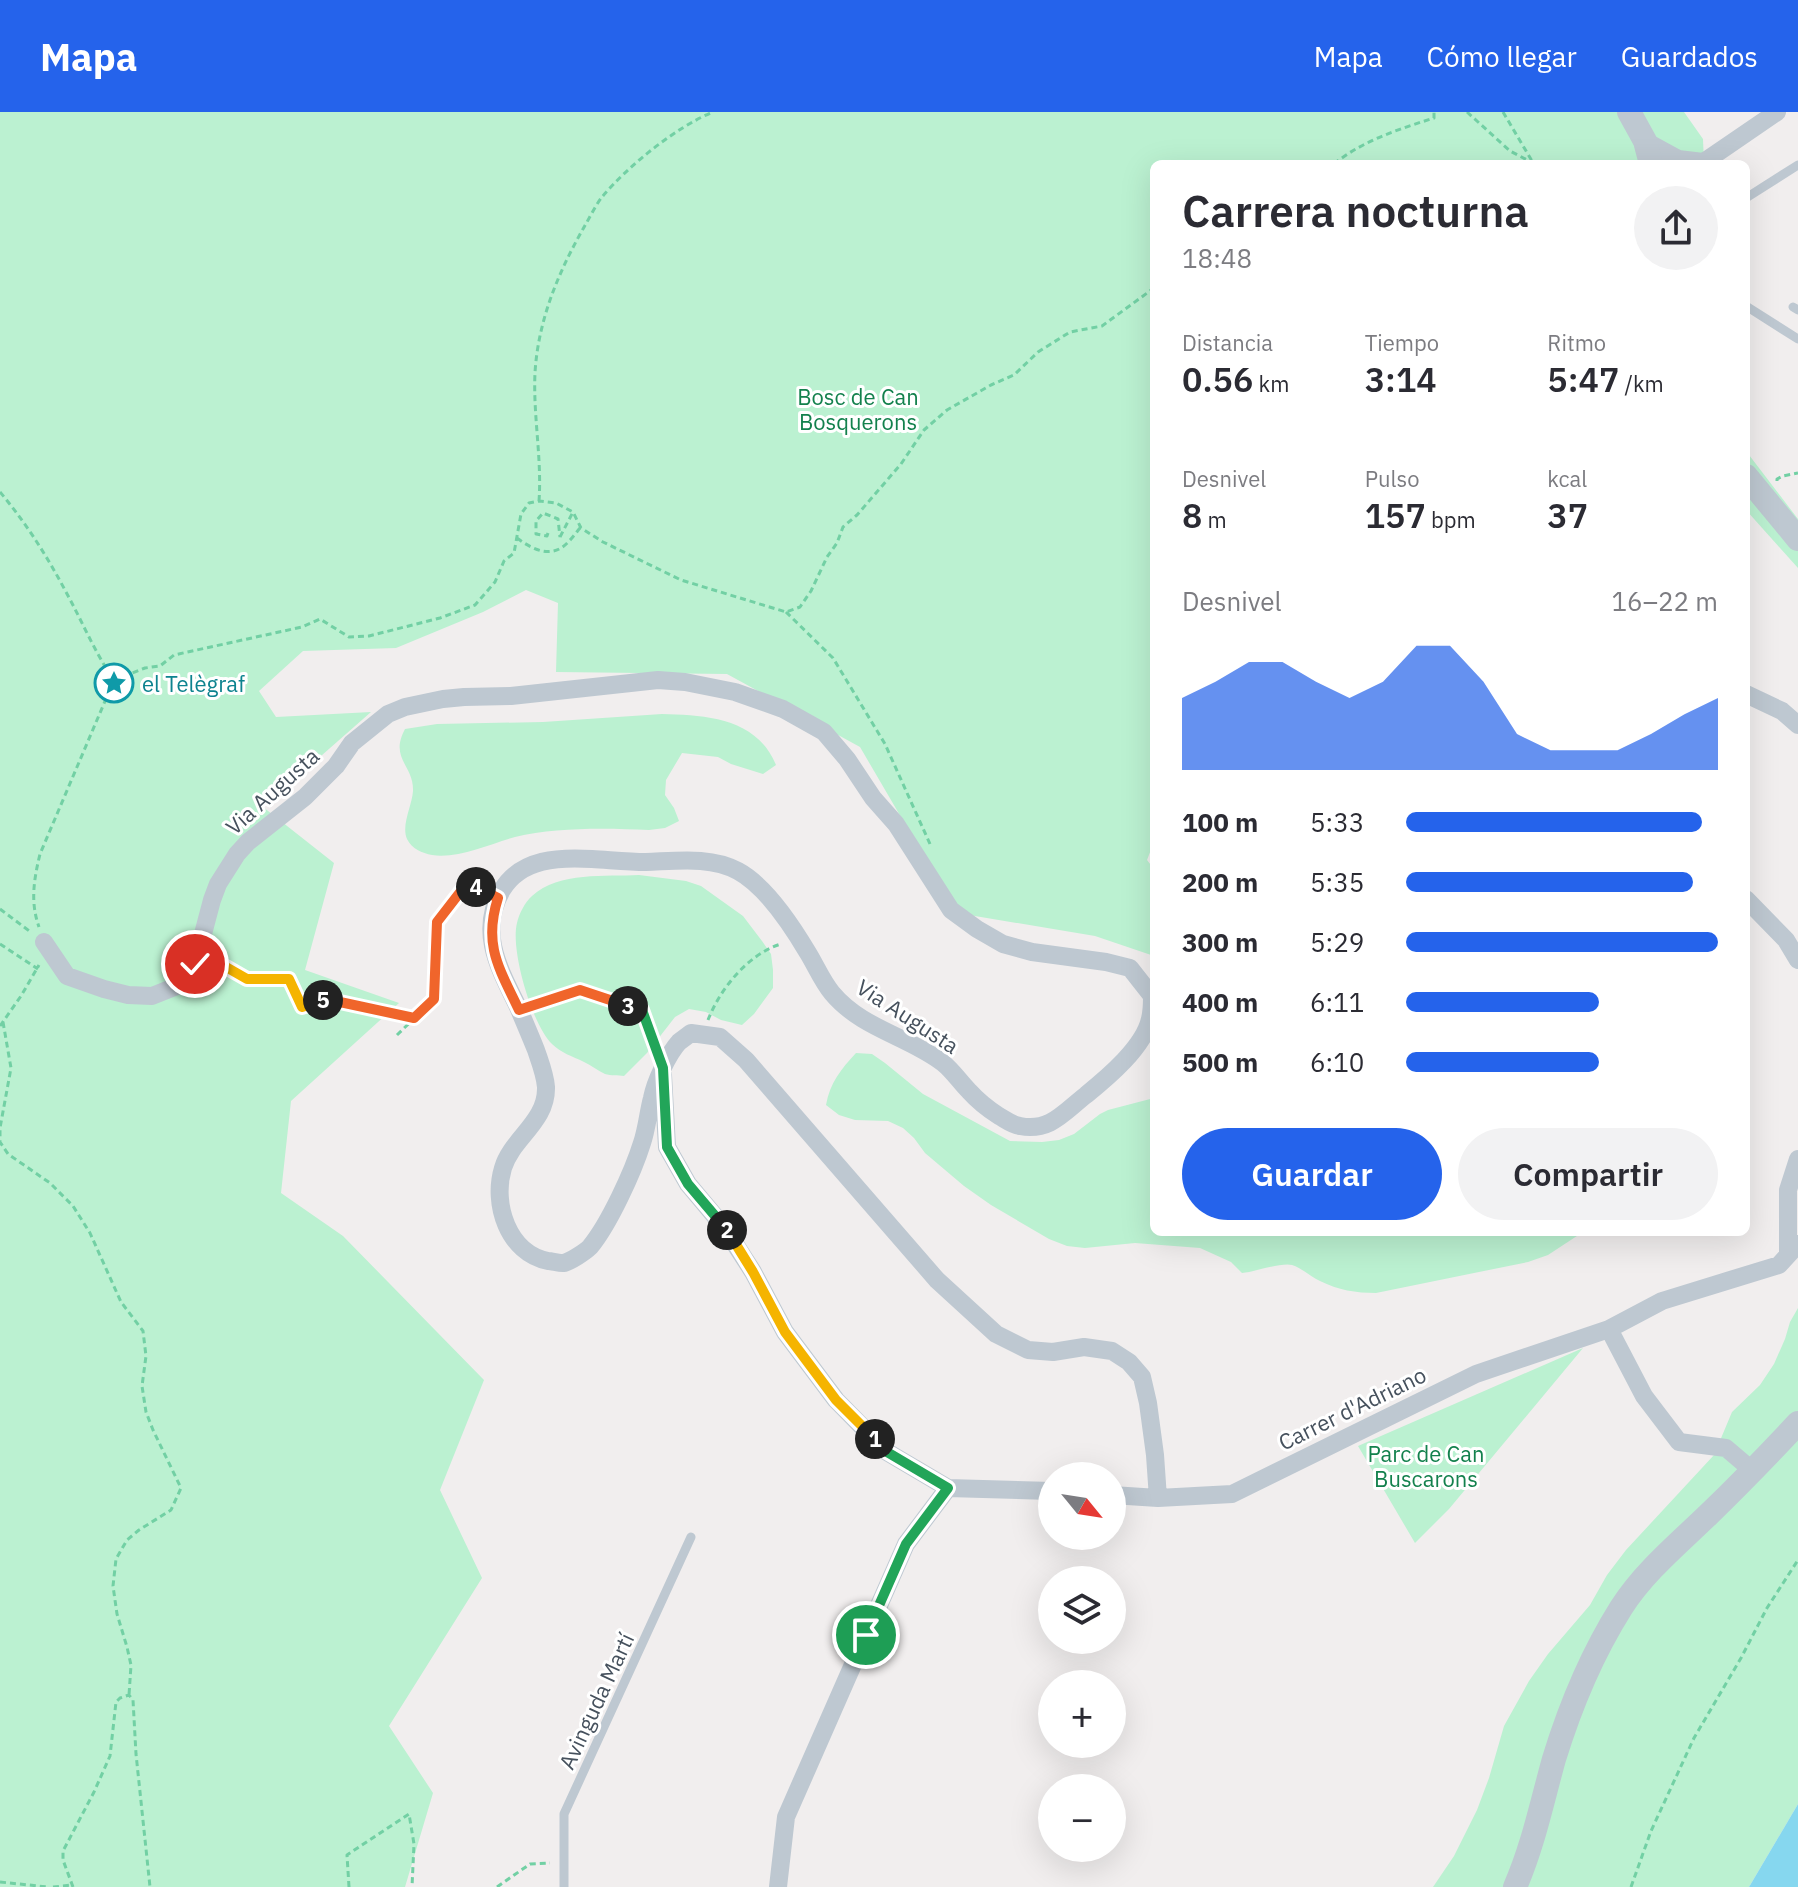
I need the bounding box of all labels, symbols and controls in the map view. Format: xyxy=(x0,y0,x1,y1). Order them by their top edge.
text: Mapa xyxy=(40,32,137,81)
text: Mapa xyxy=(1314,38,1383,75)
text: Cómo llegar xyxy=(1427,38,1577,75)
text: Guardados xyxy=(1621,38,1758,75)
text: Carrera nocturna xyxy=(1182,182,1529,239)
button: share xyxy=(1634,186,1718,270)
text: 18:48 xyxy=(1182,241,1252,275)
text: Distancia xyxy=(1182,328,1273,357)
text: Tiempo xyxy=(1365,328,1439,357)
text: Ritmo xyxy=(1547,328,1606,357)
text: 0.56 xyxy=(1182,357,1253,401)
text: 3:14 xyxy=(1365,357,1437,401)
text: 5:47 xyxy=(1547,357,1619,401)
text: km xyxy=(1253,369,1289,398)
text: /km xyxy=(1619,369,1664,398)
park label: Bosc de Can Bosquerons xyxy=(797,382,919,436)
text: Desnivel xyxy=(1182,464,1266,493)
text: Pulso xyxy=(1365,464,1420,493)
text: kcal xyxy=(1547,464,1587,493)
text: 8 xyxy=(1182,493,1202,537)
text: 157 xyxy=(1365,493,1426,537)
text: 37 xyxy=(1547,493,1588,537)
text: m xyxy=(1202,505,1227,534)
text: bpm xyxy=(1426,505,1476,534)
text: Desnivel xyxy=(1182,584,1282,618)
text: 16–22 m xyxy=(1611,584,1718,618)
place icon: el Telègraf xyxy=(93,662,135,704)
place label: el Telègraf xyxy=(142,669,245,698)
street label: Via Augusta xyxy=(219,741,325,841)
text: 100 m xyxy=(1182,805,1258,839)
text: 5:33 xyxy=(1310,805,1364,839)
text: 200 m xyxy=(1182,865,1258,899)
text: 5:35 xyxy=(1310,865,1364,899)
pin: 4 xyxy=(456,867,496,907)
text: 4 xyxy=(469,872,483,901)
text: 300 m xyxy=(1182,925,1258,959)
text: 5:29 xyxy=(1310,925,1364,959)
pin xyxy=(161,930,229,998)
icon: check xyxy=(173,942,217,986)
street label: Via Augusta xyxy=(851,972,965,1060)
pin: 5 xyxy=(303,980,343,1020)
text: 5 xyxy=(316,985,330,1014)
text: 400 m xyxy=(1182,985,1258,1019)
text: 6:11 xyxy=(1310,985,1364,1019)
pin: 3 xyxy=(608,986,648,1026)
text: 3 xyxy=(621,991,635,1020)
text: 500 m xyxy=(1182,1045,1258,1079)
text: 6:10 xyxy=(1310,1045,1364,1079)
button: Guardar xyxy=(1182,1128,1442,1220)
button: Compartir xyxy=(1458,1128,1718,1220)
pin: 2 xyxy=(707,1210,747,1250)
text: 2 xyxy=(720,1215,734,1244)
street label: Carrer d'Adriano xyxy=(1273,1360,1431,1456)
pin: 1 xyxy=(855,1419,895,1459)
text: 1 xyxy=(868,1424,882,1453)
park label: Parc de Can Buscarons xyxy=(1367,1439,1485,1493)
north arrow xyxy=(1038,1462,1126,1550)
map controls xyxy=(1038,1462,1126,1862)
button: layers xyxy=(1038,1566,1126,1654)
pin xyxy=(832,1601,900,1669)
icon: arrive xyxy=(844,1613,888,1657)
street label: Avinguda Martí xyxy=(552,1628,640,1774)
button: + xyxy=(1038,1670,1126,1758)
button: − xyxy=(1038,1774,1126,1862)

